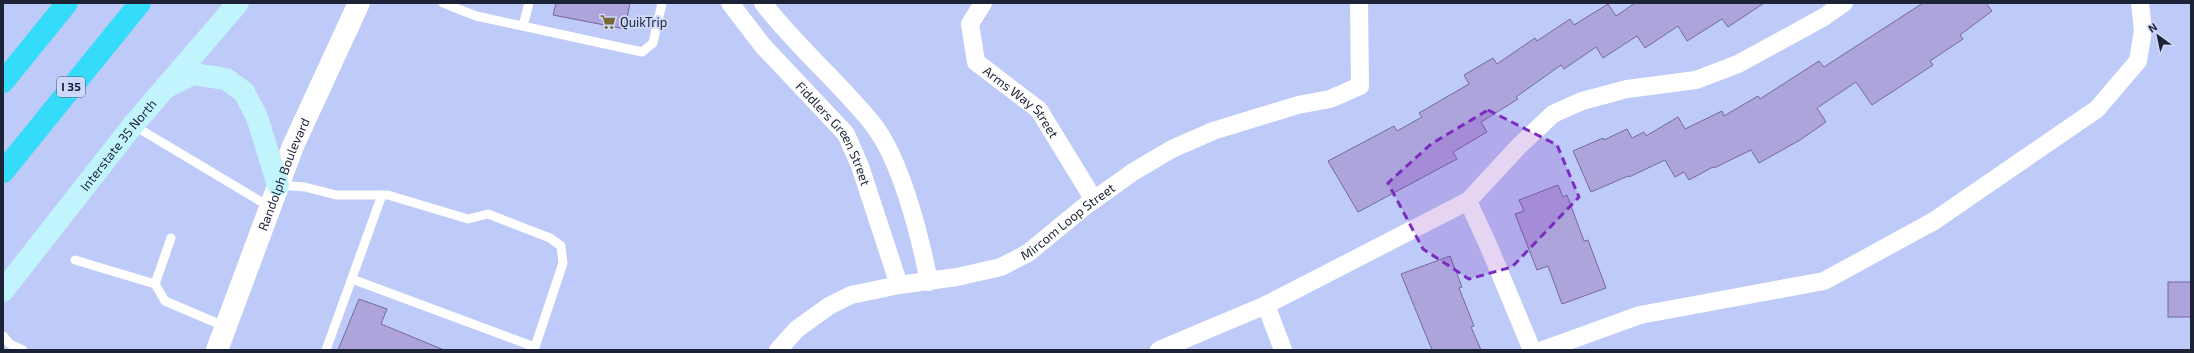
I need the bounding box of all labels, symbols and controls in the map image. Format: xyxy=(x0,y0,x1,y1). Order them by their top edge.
supermarket icon: QuikTrip xyxy=(599,13,617,31)
place label: QuikTrip xyxy=(620,14,667,30)
north arrow xyxy=(2138,16,2178,56)
text: N xyxy=(2145,20,2159,35)
street label: Arms Way Street xyxy=(980,63,1062,141)
road number: I 35 xyxy=(57,77,85,97)
street label: Fiddlers Green Street xyxy=(793,78,874,188)
street label: Interstate 35 North xyxy=(77,96,160,194)
street label: Randolph Boulevard xyxy=(254,115,313,233)
street label: Mircom Loop Street xyxy=(1018,180,1118,263)

